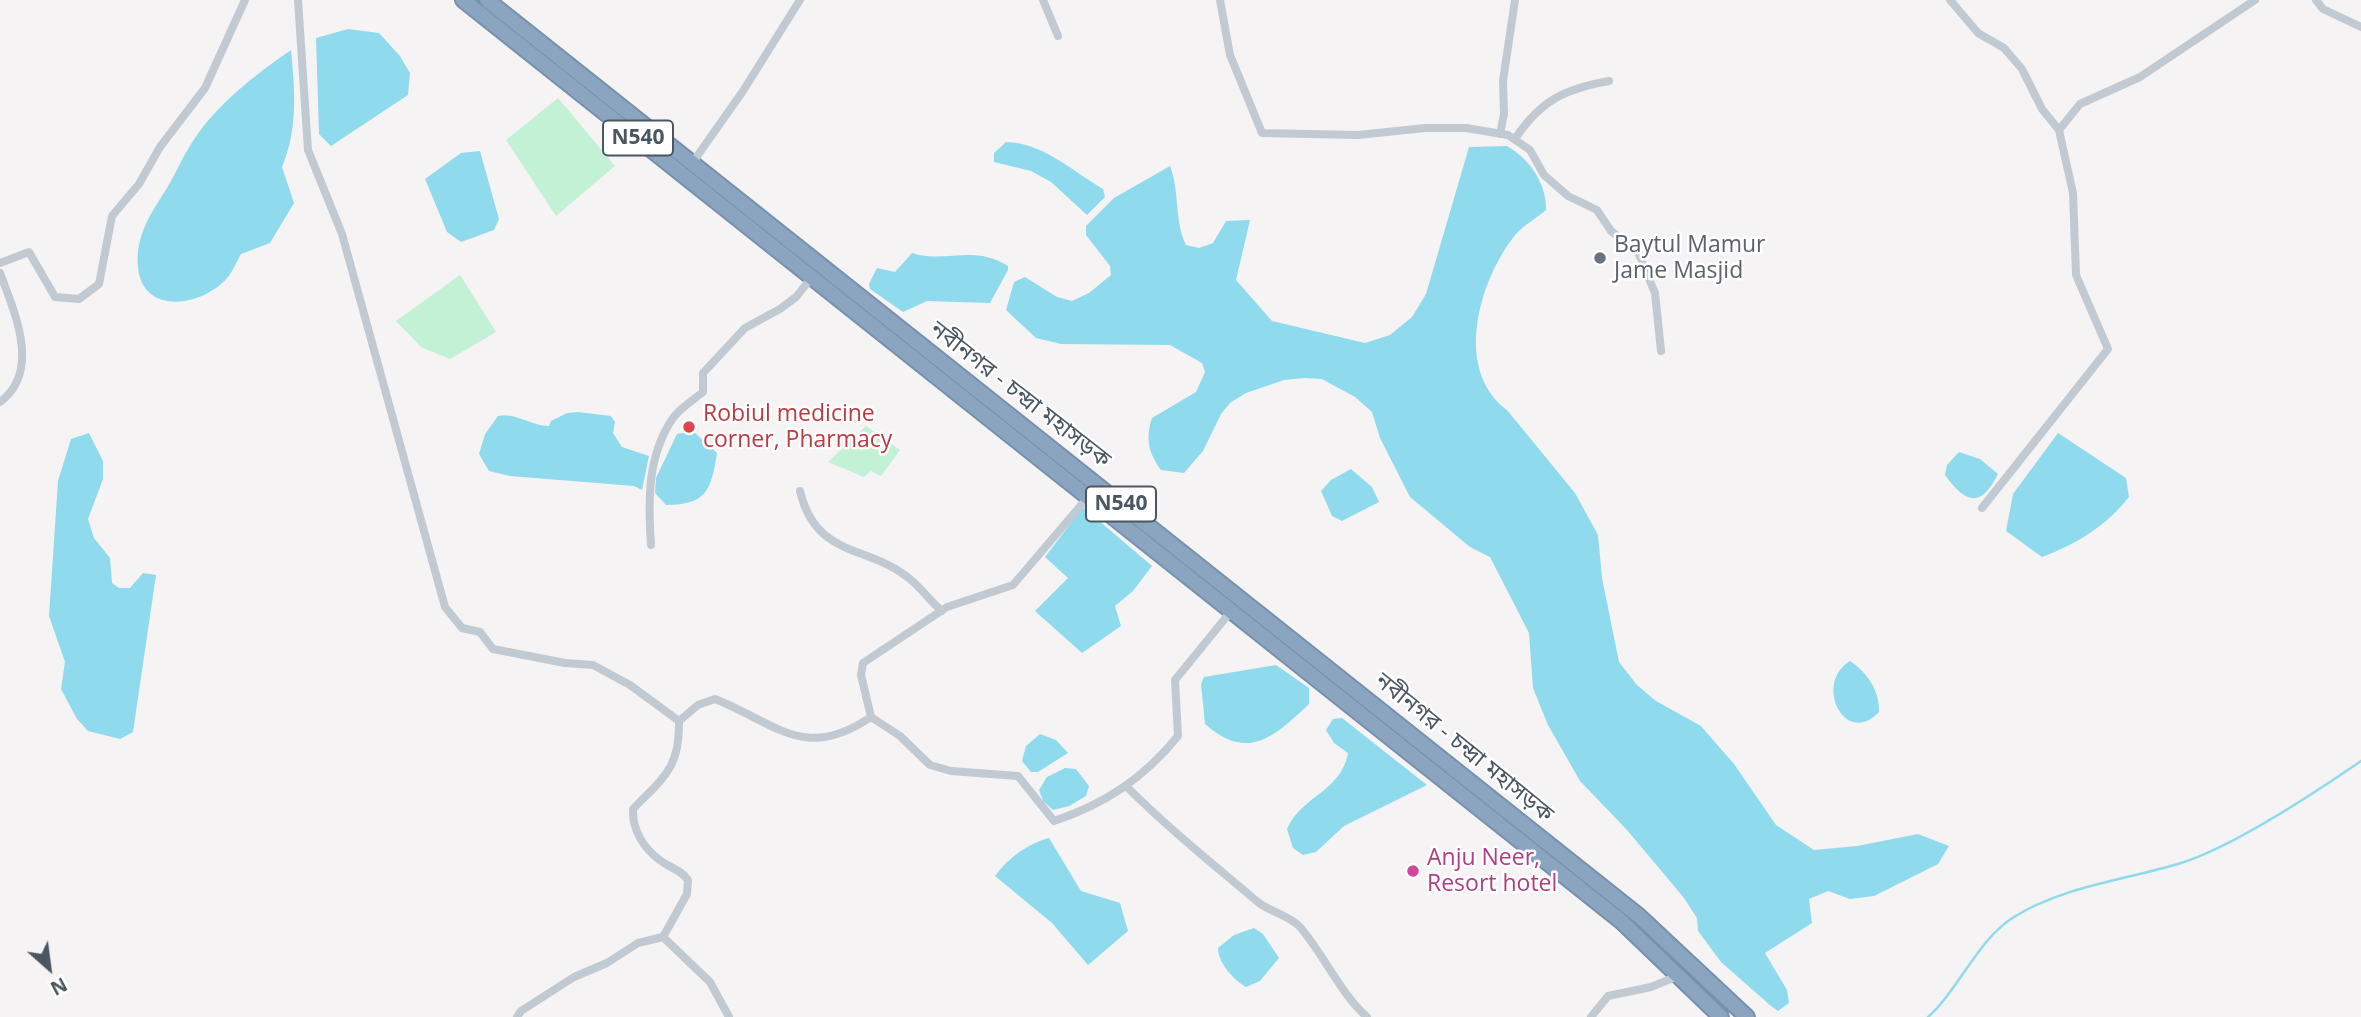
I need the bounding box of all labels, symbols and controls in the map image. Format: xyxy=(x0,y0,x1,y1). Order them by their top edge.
road number: N540 xyxy=(603,120,673,156)
place label: Baytul Mamur Jame Masjid xyxy=(1614,231,1766,285)
marker: Baytul Mamur Jame Masjid xyxy=(1592,250,1608,266)
street label: নবীনগর - চন্দ্রা মহাসড়ক xyxy=(924,316,1116,474)
place label: Robiul medicine corner, Pharmacy xyxy=(703,400,892,454)
marker: Robiul medicine corner, Pharmacy xyxy=(681,419,697,435)
road number: N540 xyxy=(1086,486,1156,522)
street label: নবীনগর - চন্দ্রা মহাসড়ক xyxy=(1369,668,1559,828)
place label: Anju Neer, Resort hotel xyxy=(1427,844,1557,898)
marker: Anju Neer, Resort hotel xyxy=(1405,863,1421,879)
north arrow xyxy=(14,933,84,1003)
text: N xyxy=(46,971,72,1002)

